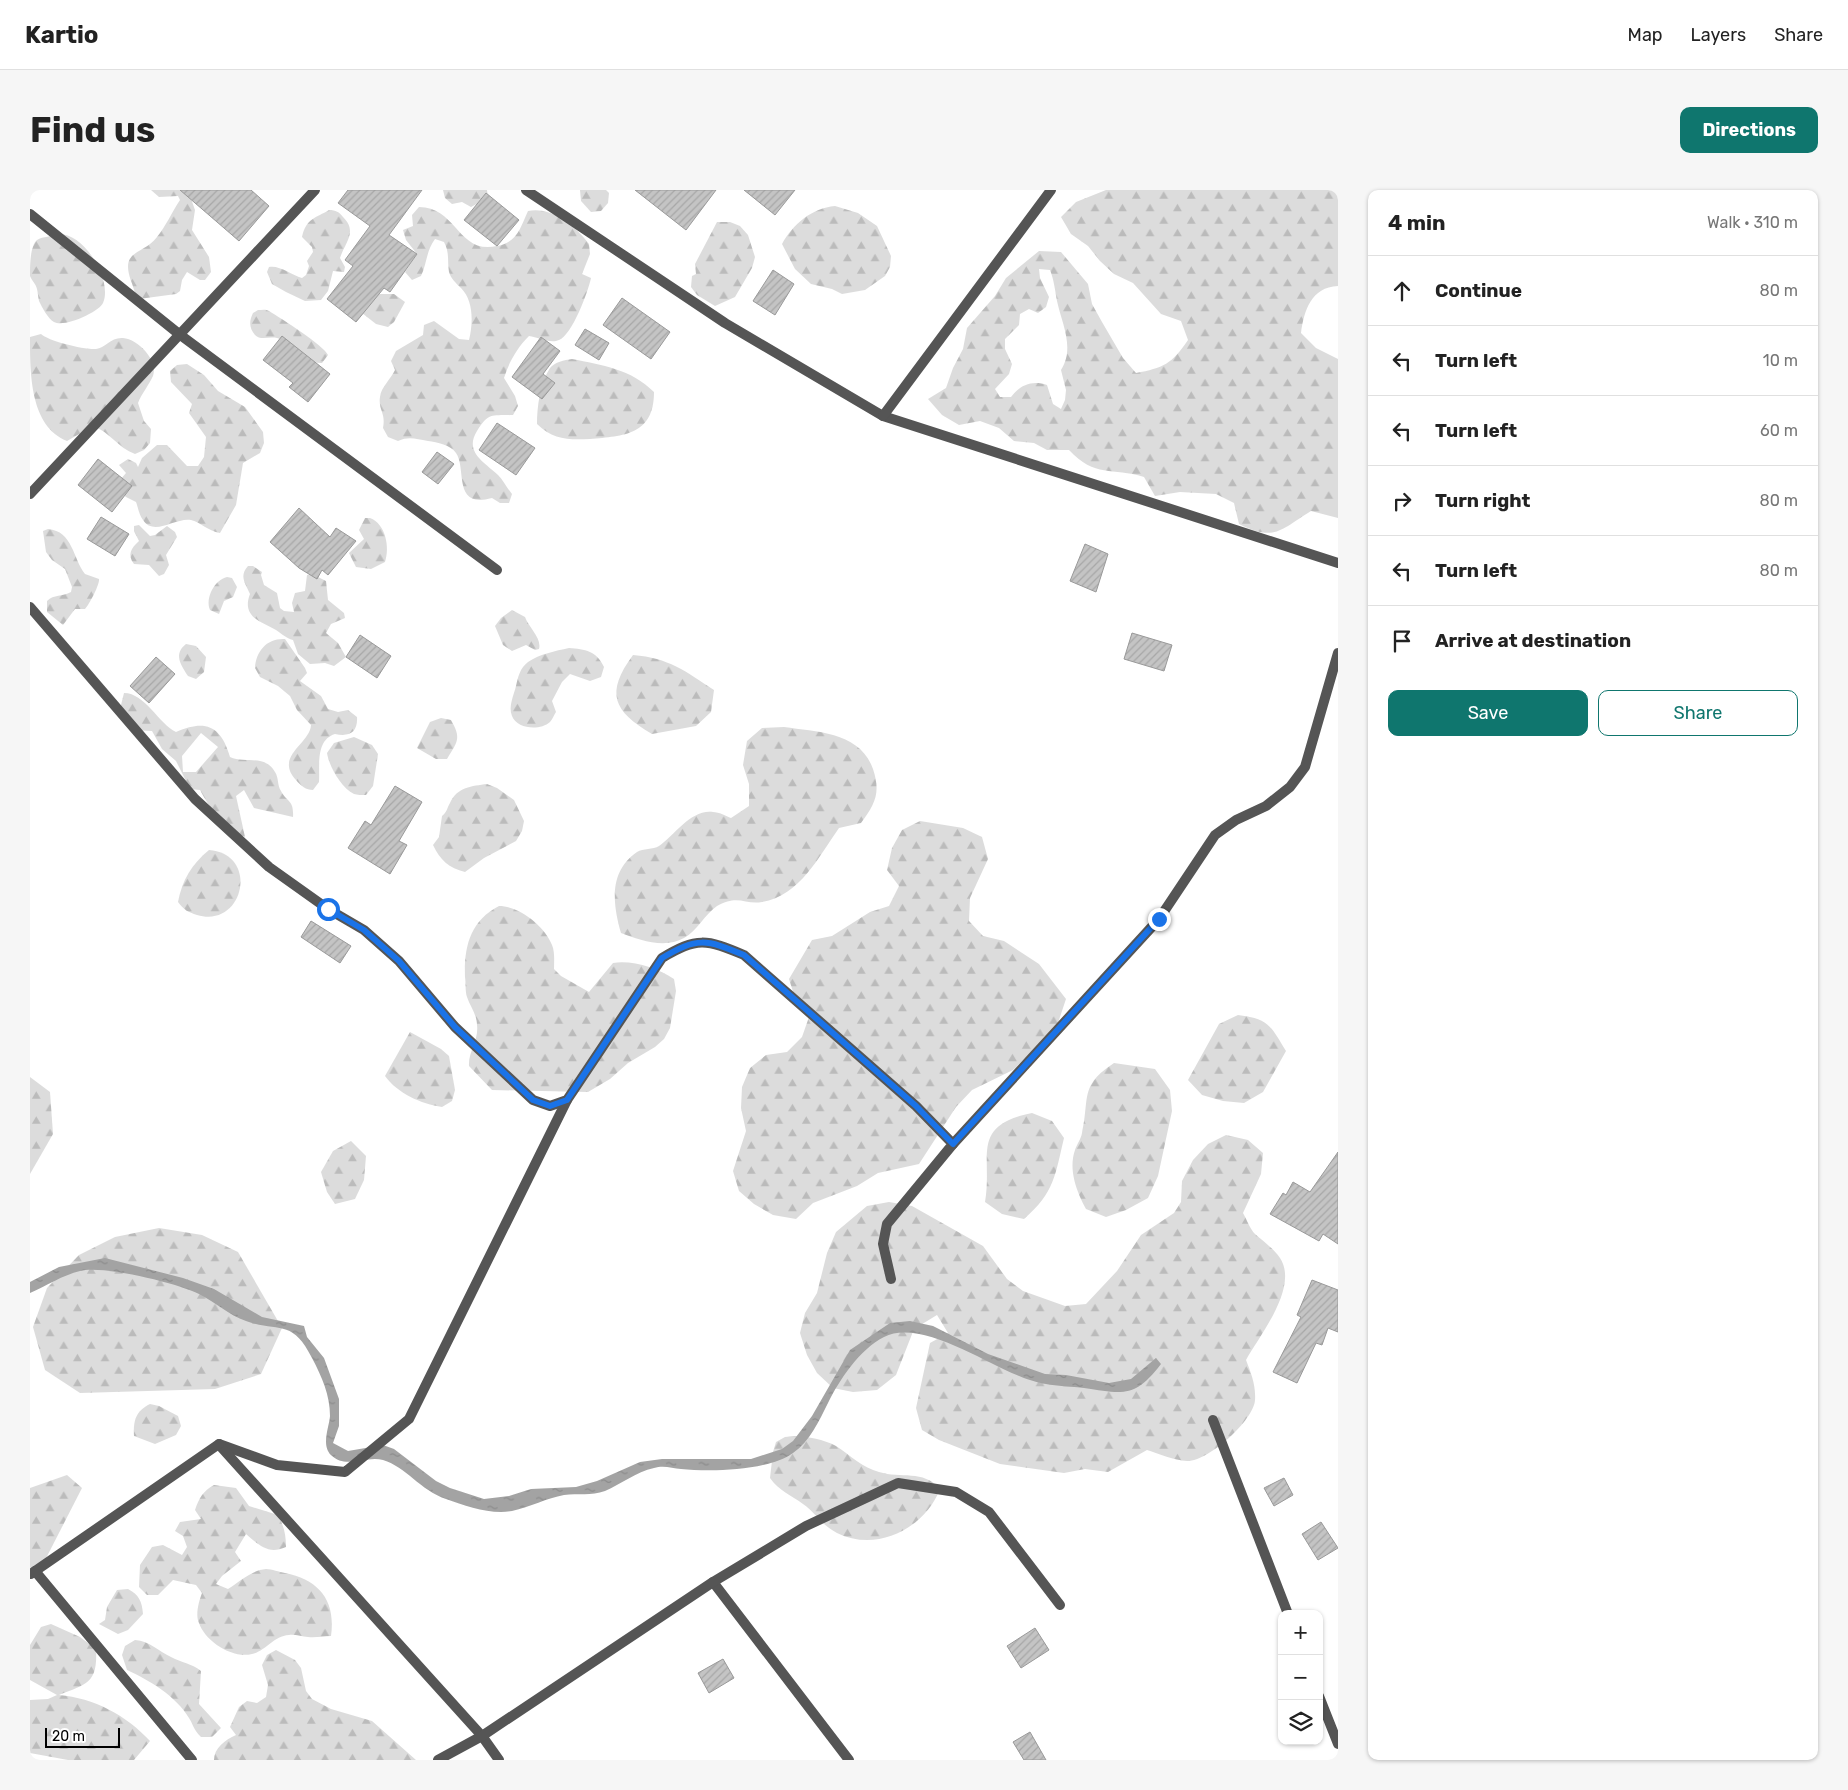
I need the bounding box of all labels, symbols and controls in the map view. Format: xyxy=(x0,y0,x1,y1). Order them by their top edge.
text: Kartio xyxy=(25,21,99,49)
text: Map xyxy=(1628,24,1663,46)
text: Layers xyxy=(1691,24,1746,46)
text: Share xyxy=(1774,24,1823,46)
button: Directions xyxy=(1680,107,1818,153)
text: Find us xyxy=(30,109,155,151)
text: 4 min xyxy=(1388,210,1446,235)
text: Walk · 310 m xyxy=(1707,213,1798,232)
icon: ahead xyxy=(1388,277,1416,305)
text: Continue xyxy=(1435,279,1522,302)
text: 80 m xyxy=(1760,281,1798,300)
icon: left xyxy=(1388,347,1416,375)
text: Turn left xyxy=(1435,349,1517,372)
text: 10 m xyxy=(1763,351,1798,370)
icon: left xyxy=(1388,417,1416,445)
text: Turn left xyxy=(1435,419,1517,442)
text: 60 m xyxy=(1760,421,1798,440)
icon: right xyxy=(1388,487,1416,515)
text: Turn right xyxy=(1435,489,1530,512)
text: 80 m xyxy=(1760,491,1798,510)
icon: left xyxy=(1388,557,1416,585)
text: Turn left xyxy=(1435,559,1517,582)
text: 80 m xyxy=(1760,561,1798,580)
icon: arrive xyxy=(1388,627,1416,655)
text: Arrive at destination xyxy=(1435,629,1631,652)
button: Save xyxy=(1388,690,1588,736)
button: Share xyxy=(1598,690,1798,736)
route start xyxy=(317,898,340,921)
route end xyxy=(1148,908,1171,931)
map controls xyxy=(1278,1610,1323,1745)
button: + xyxy=(1278,1610,1323,1655)
button: − xyxy=(1278,1655,1323,1700)
button: layers xyxy=(1278,1700,1323,1745)
scale bar xyxy=(45,1725,120,1748)
text: 20 m xyxy=(52,1728,85,1745)

